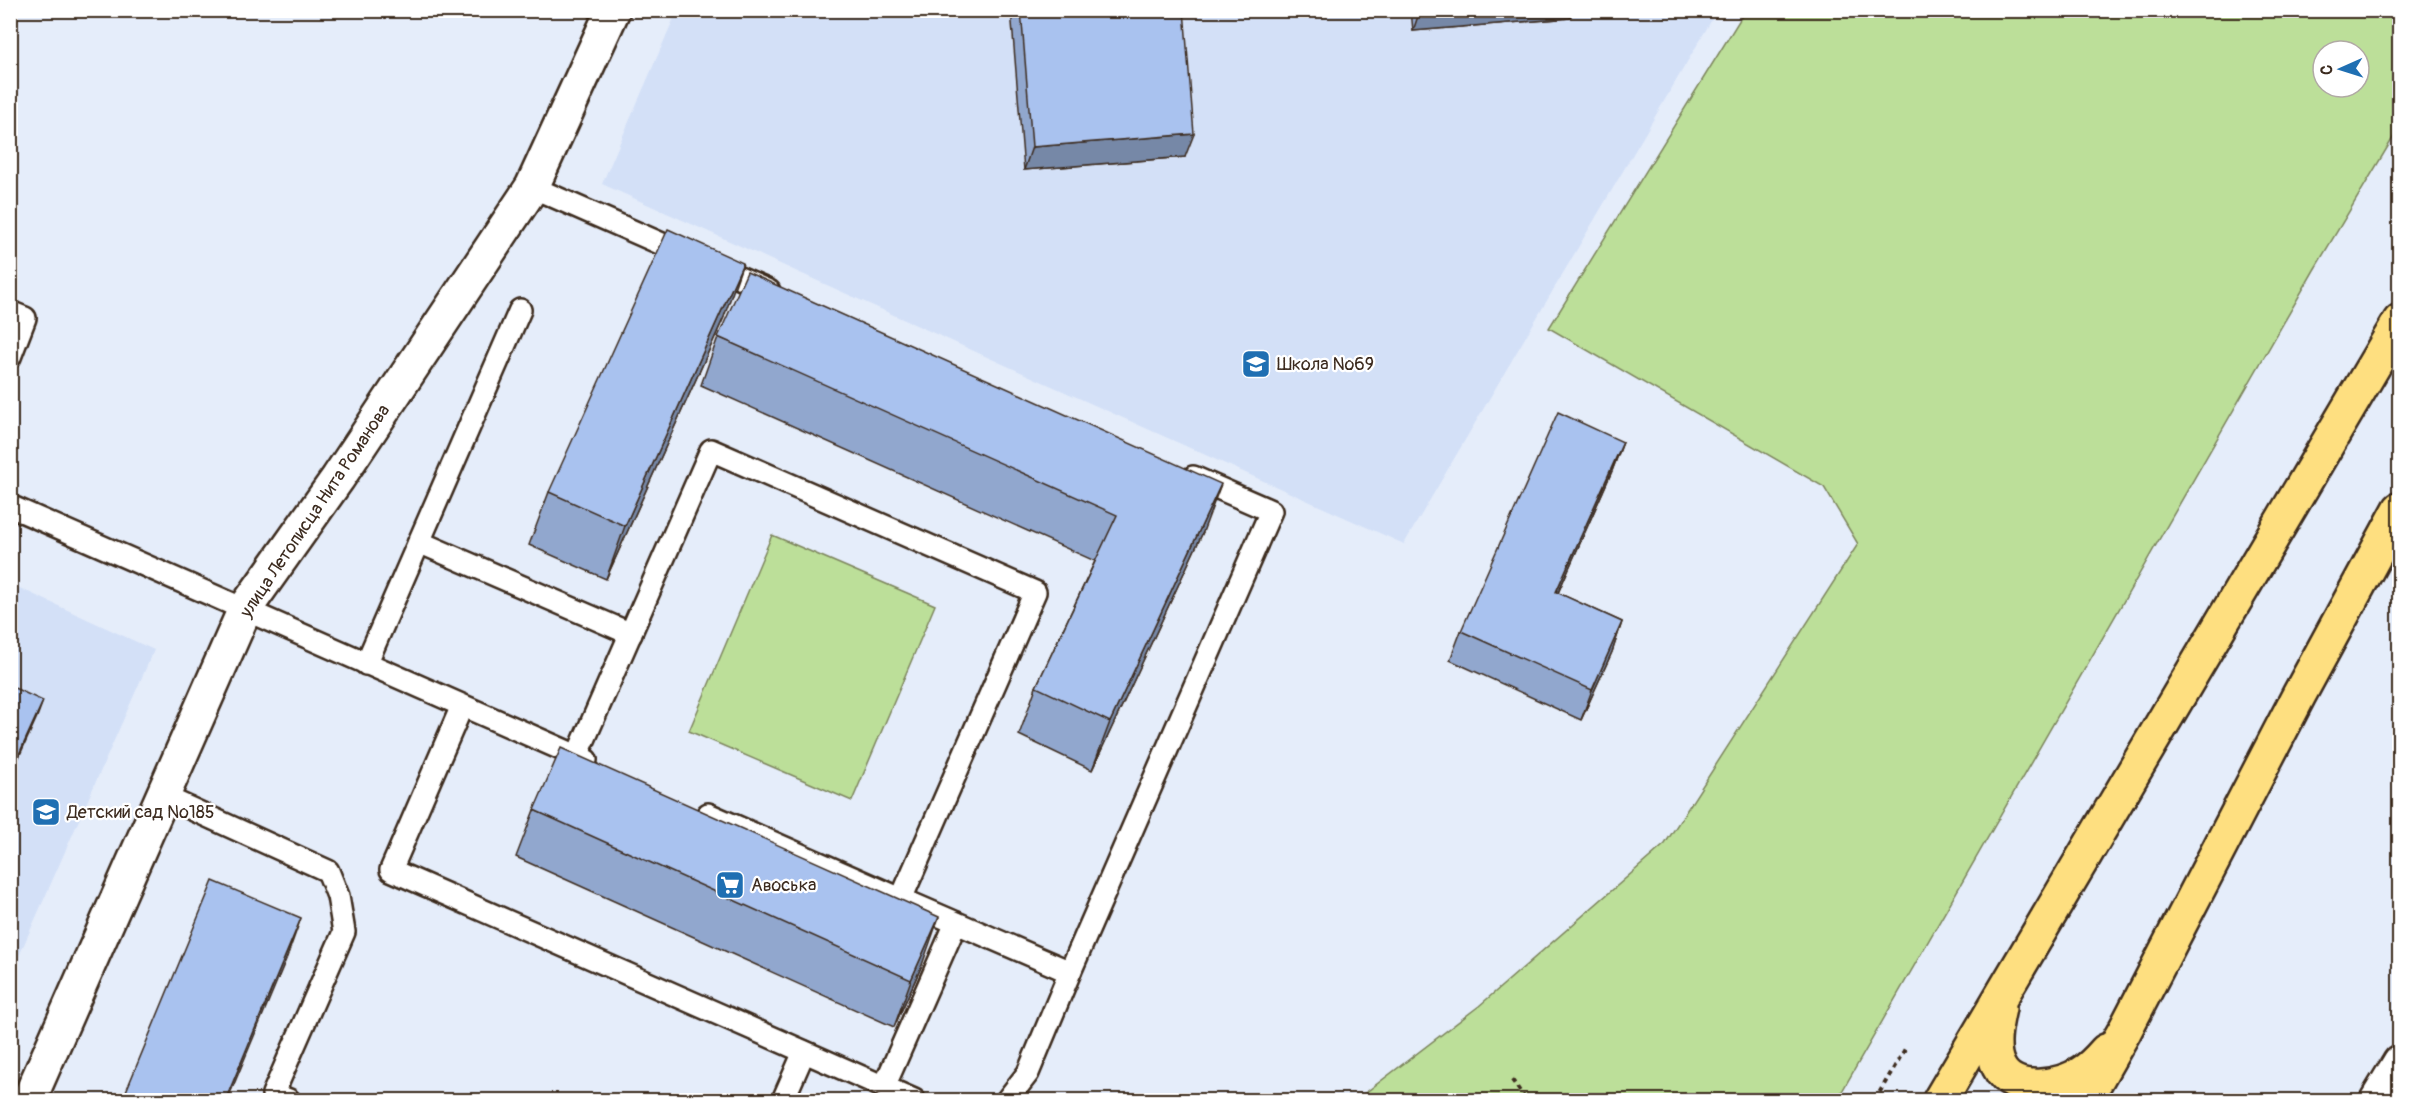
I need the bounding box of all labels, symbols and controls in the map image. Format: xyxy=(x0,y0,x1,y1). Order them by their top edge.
north arrow xyxy=(2311,39,2371,99)
text: С xyxy=(2317,64,2337,75)
school or university icon: Школа №69 xyxy=(1240,348,1272,380)
place label: Школа №69 xyxy=(1277,353,1374,376)
street label: улица Летописца Нита Романова xyxy=(234,400,395,623)
school or university icon: Детский сад №185 xyxy=(30,796,62,828)
place label: Детский сад №185 xyxy=(66,801,215,824)
supermarket icon: Авоська xyxy=(714,869,746,901)
place label: Авоська xyxy=(751,874,816,897)

